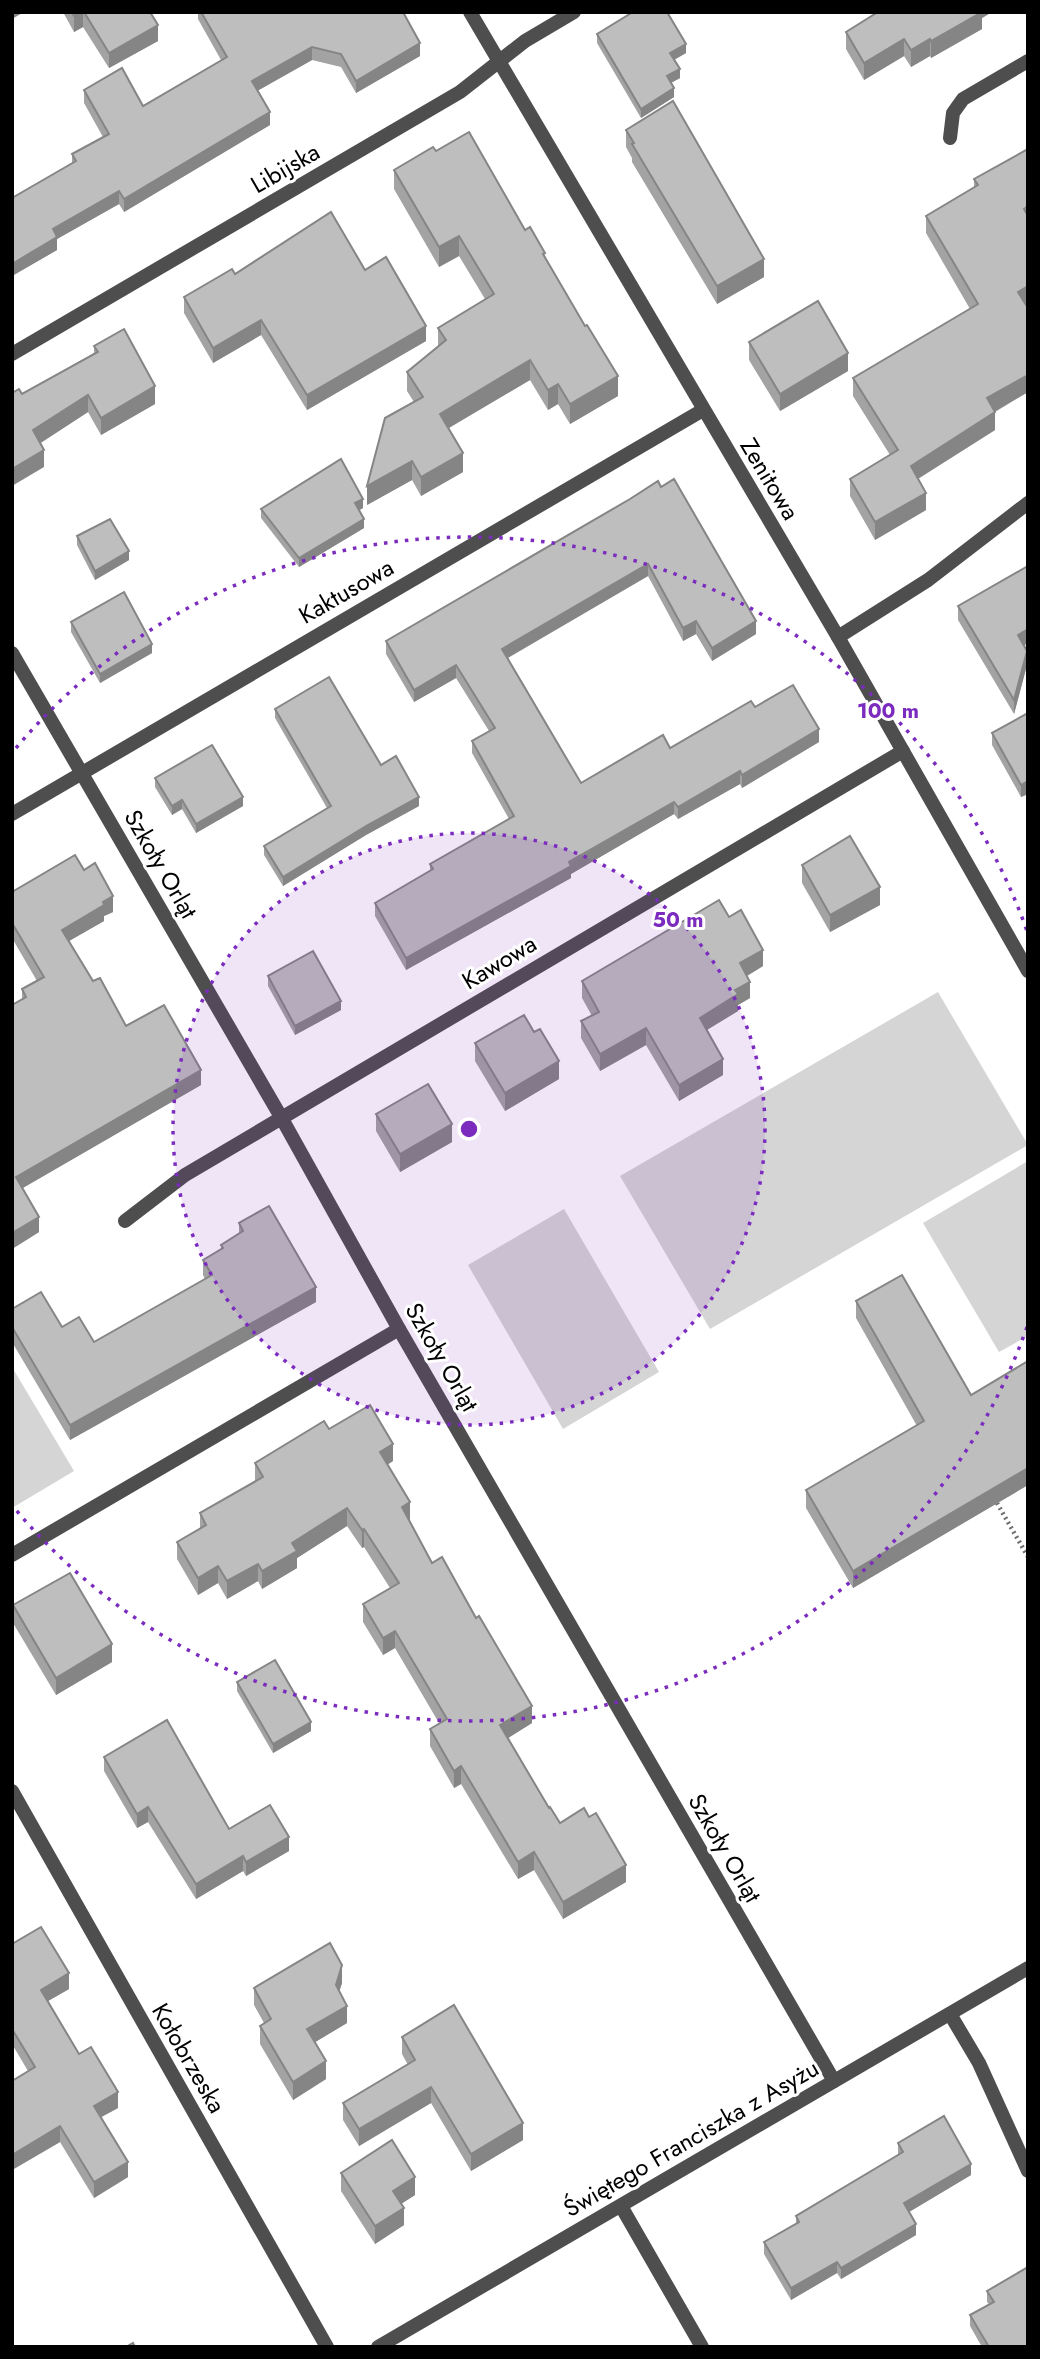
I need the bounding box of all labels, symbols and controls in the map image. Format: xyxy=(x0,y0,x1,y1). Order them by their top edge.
street label: Libijska xyxy=(244,134,326,202)
street label: Zenitowa xyxy=(732,431,808,527)
street label: Kaktusowa xyxy=(292,550,400,632)
text: 100 m xyxy=(857,696,919,726)
street label: Szkoły Orląt xyxy=(116,803,206,925)
text: 50 m xyxy=(653,905,703,935)
street label: Kawowa xyxy=(455,926,543,998)
centre of rings xyxy=(457,1117,481,1141)
street label: Szkoły Orląt xyxy=(397,1296,487,1418)
street label: Szkoły Orląt xyxy=(680,1787,770,1909)
street label: Kołobrzeska xyxy=(143,1996,235,2120)
street label: Świętego Franciszka z Asyżu xyxy=(557,2050,825,2226)

